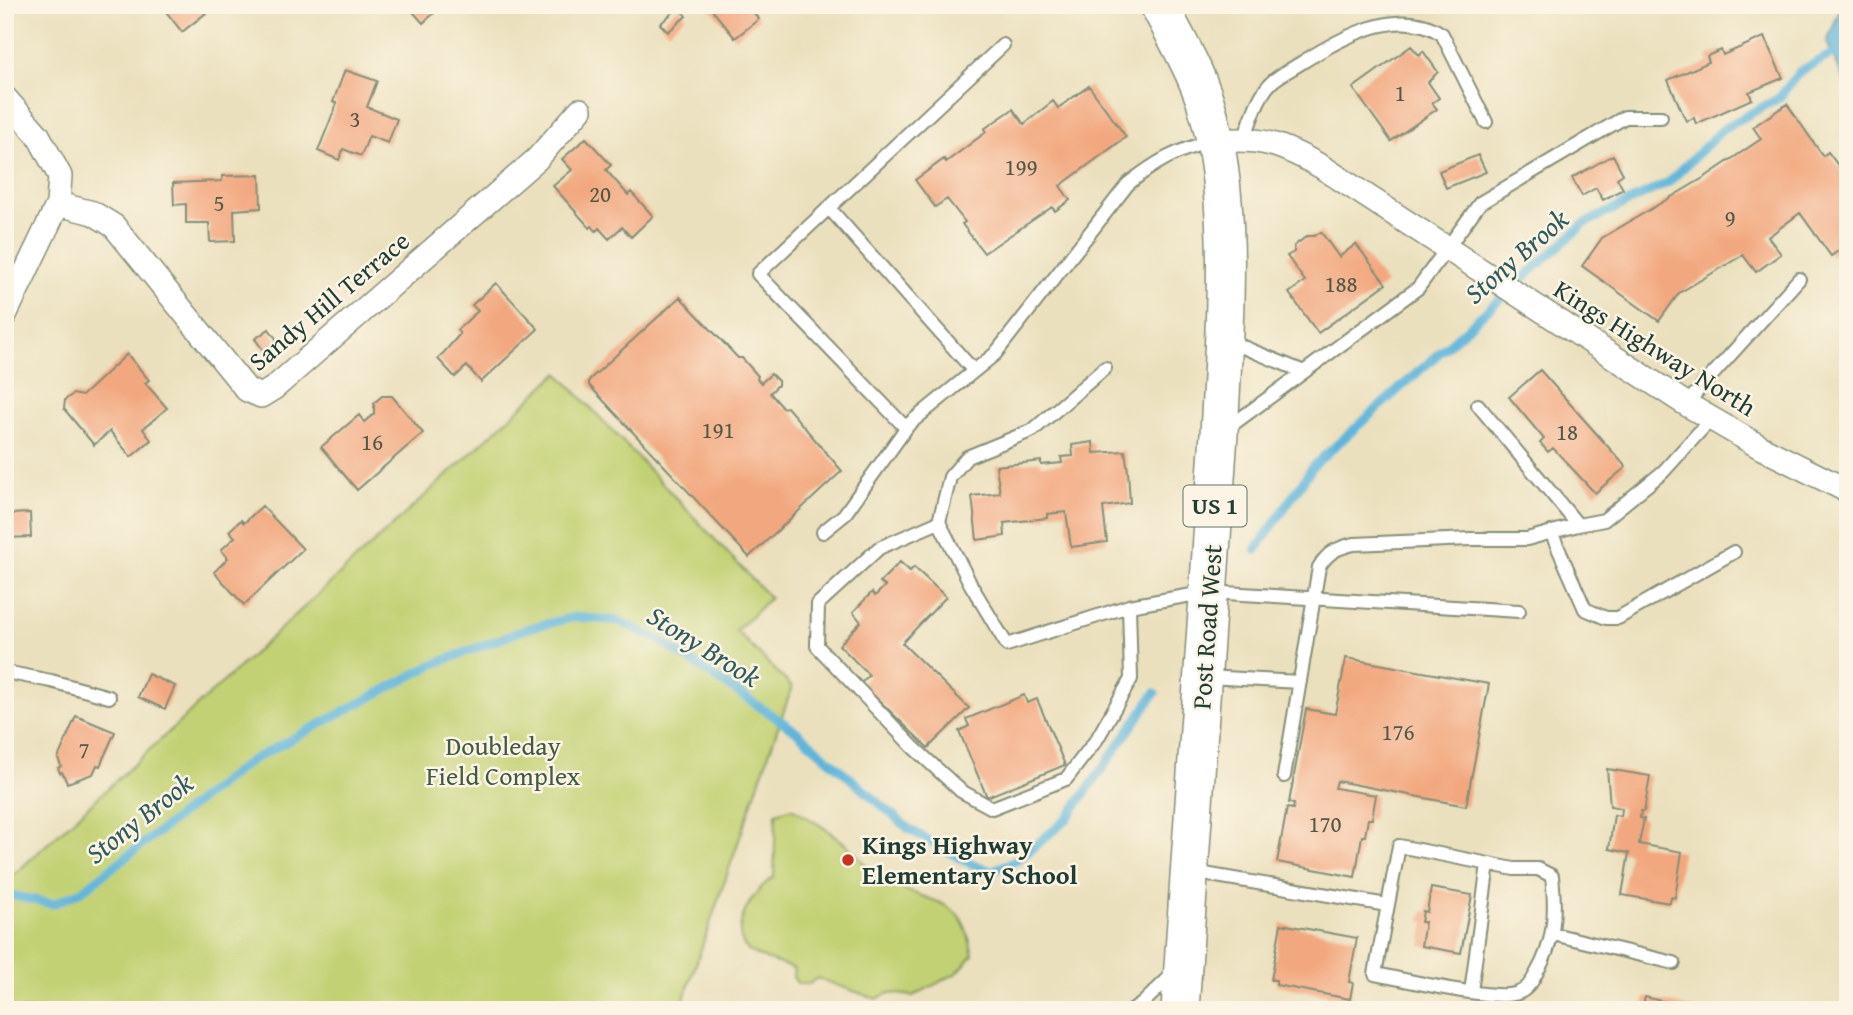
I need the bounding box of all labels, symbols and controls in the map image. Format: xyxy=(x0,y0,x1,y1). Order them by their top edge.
house number: 1 xyxy=(1394,76,1406,109)
house number: 3 xyxy=(349,102,361,135)
house number: 199 xyxy=(1004,150,1038,183)
house number: 20 xyxy=(589,177,611,210)
house number: 5 xyxy=(213,186,225,219)
water label: Stony Brook xyxy=(1454,198,1577,313)
house number: 9 xyxy=(1724,201,1736,234)
street label: Sandy Hill Terrace xyxy=(240,221,418,380)
house number: 188 xyxy=(1324,267,1358,300)
street label: Kings Highway North xyxy=(1546,270,1764,426)
house number: 191 xyxy=(701,413,735,446)
house number: 18 xyxy=(1556,415,1578,448)
house number: 16 xyxy=(361,425,383,458)
road number: US 1 xyxy=(1184,486,1246,526)
street label: Post Road West xyxy=(1181,543,1232,711)
water label: Stony Brook xyxy=(640,595,769,697)
house number: 176 xyxy=(1381,715,1415,748)
park label: Doubleday Field Complex xyxy=(426,726,581,795)
house number: 7 xyxy=(78,733,90,766)
water label: Stony Brook xyxy=(76,762,202,873)
house number: 170 xyxy=(1308,807,1342,840)
place label: Kings Highway Elementary School xyxy=(862,825,1078,894)
marker: Kings Highway Elementary School xyxy=(840,852,856,868)

